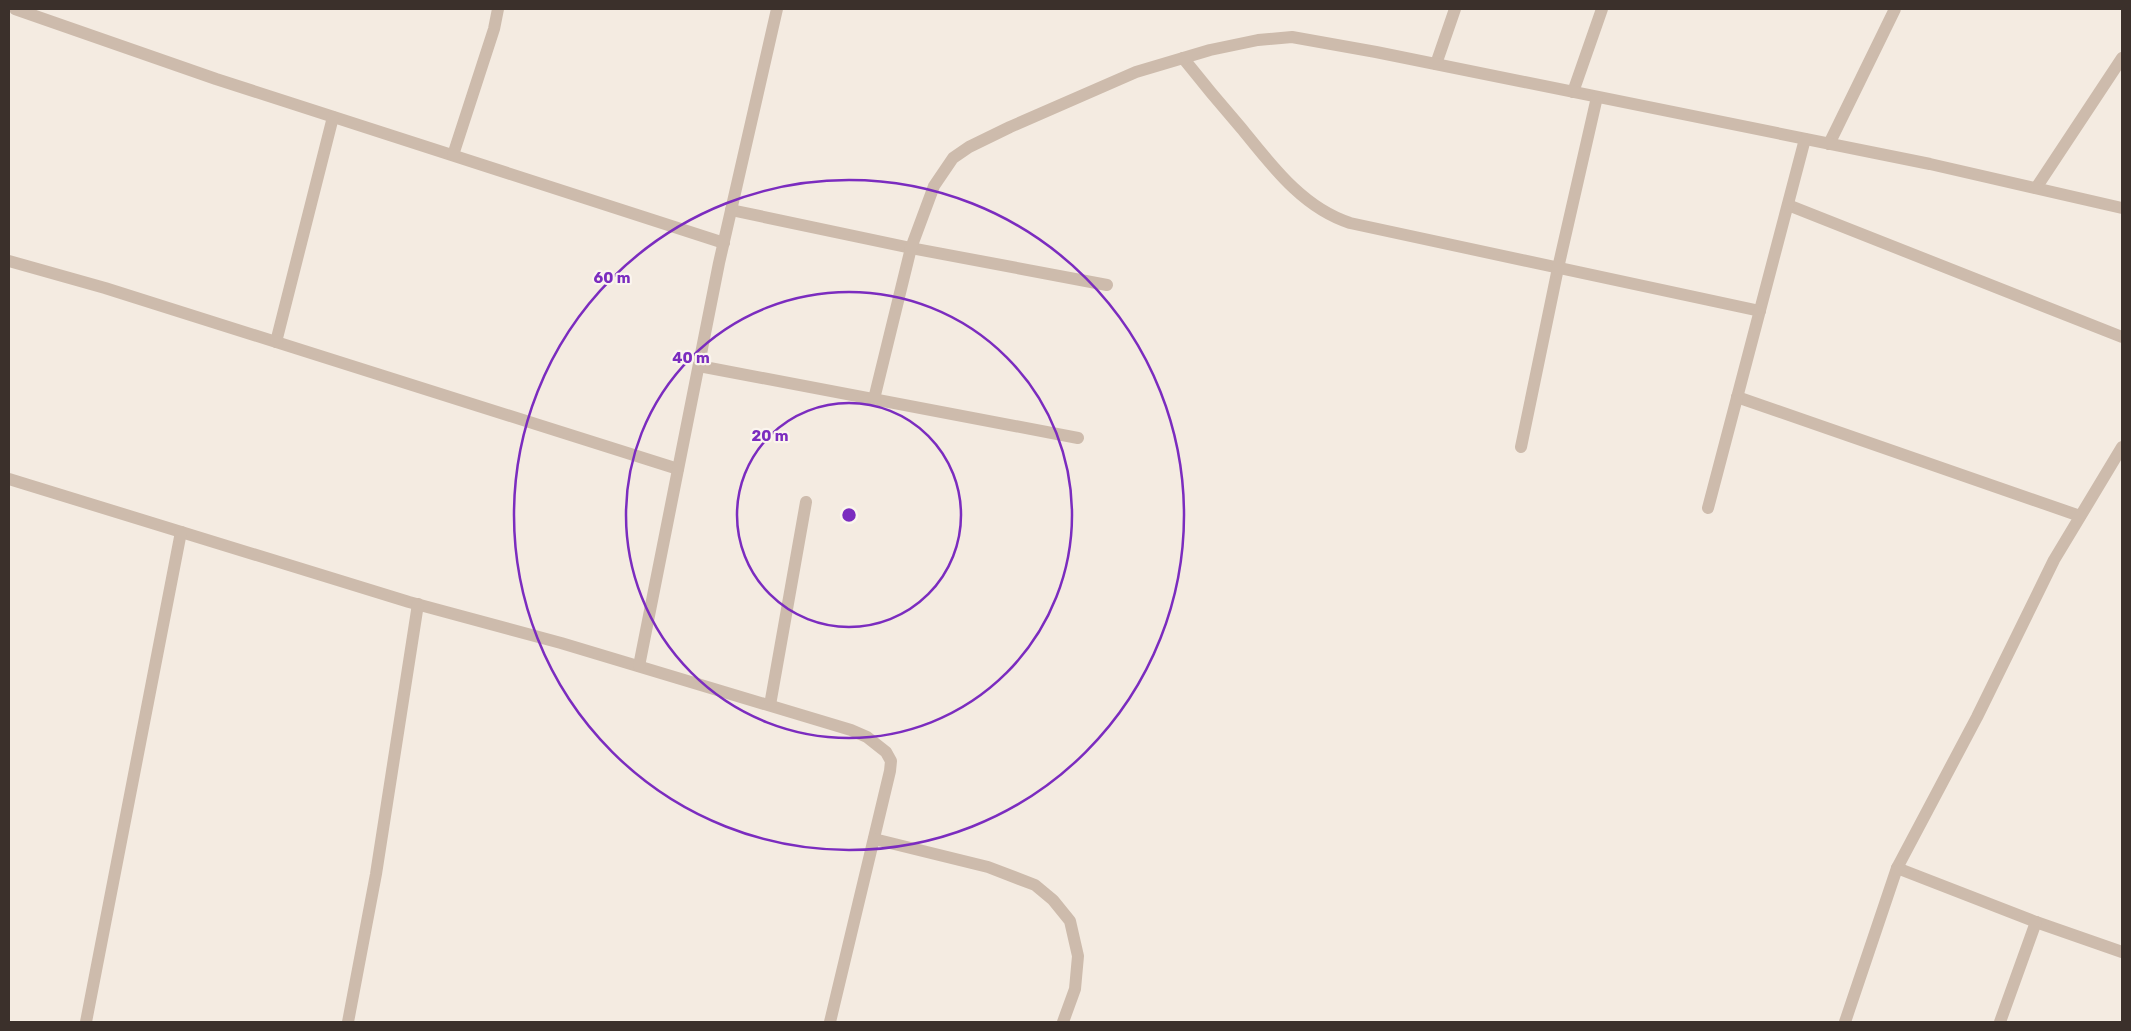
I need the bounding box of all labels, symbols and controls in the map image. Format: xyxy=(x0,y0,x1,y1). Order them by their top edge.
text: 60 m xyxy=(594,269,630,287)
text: 40 m xyxy=(672,349,710,367)
text: 20 m xyxy=(752,427,788,445)
centre of rings xyxy=(840,506,858,524)

